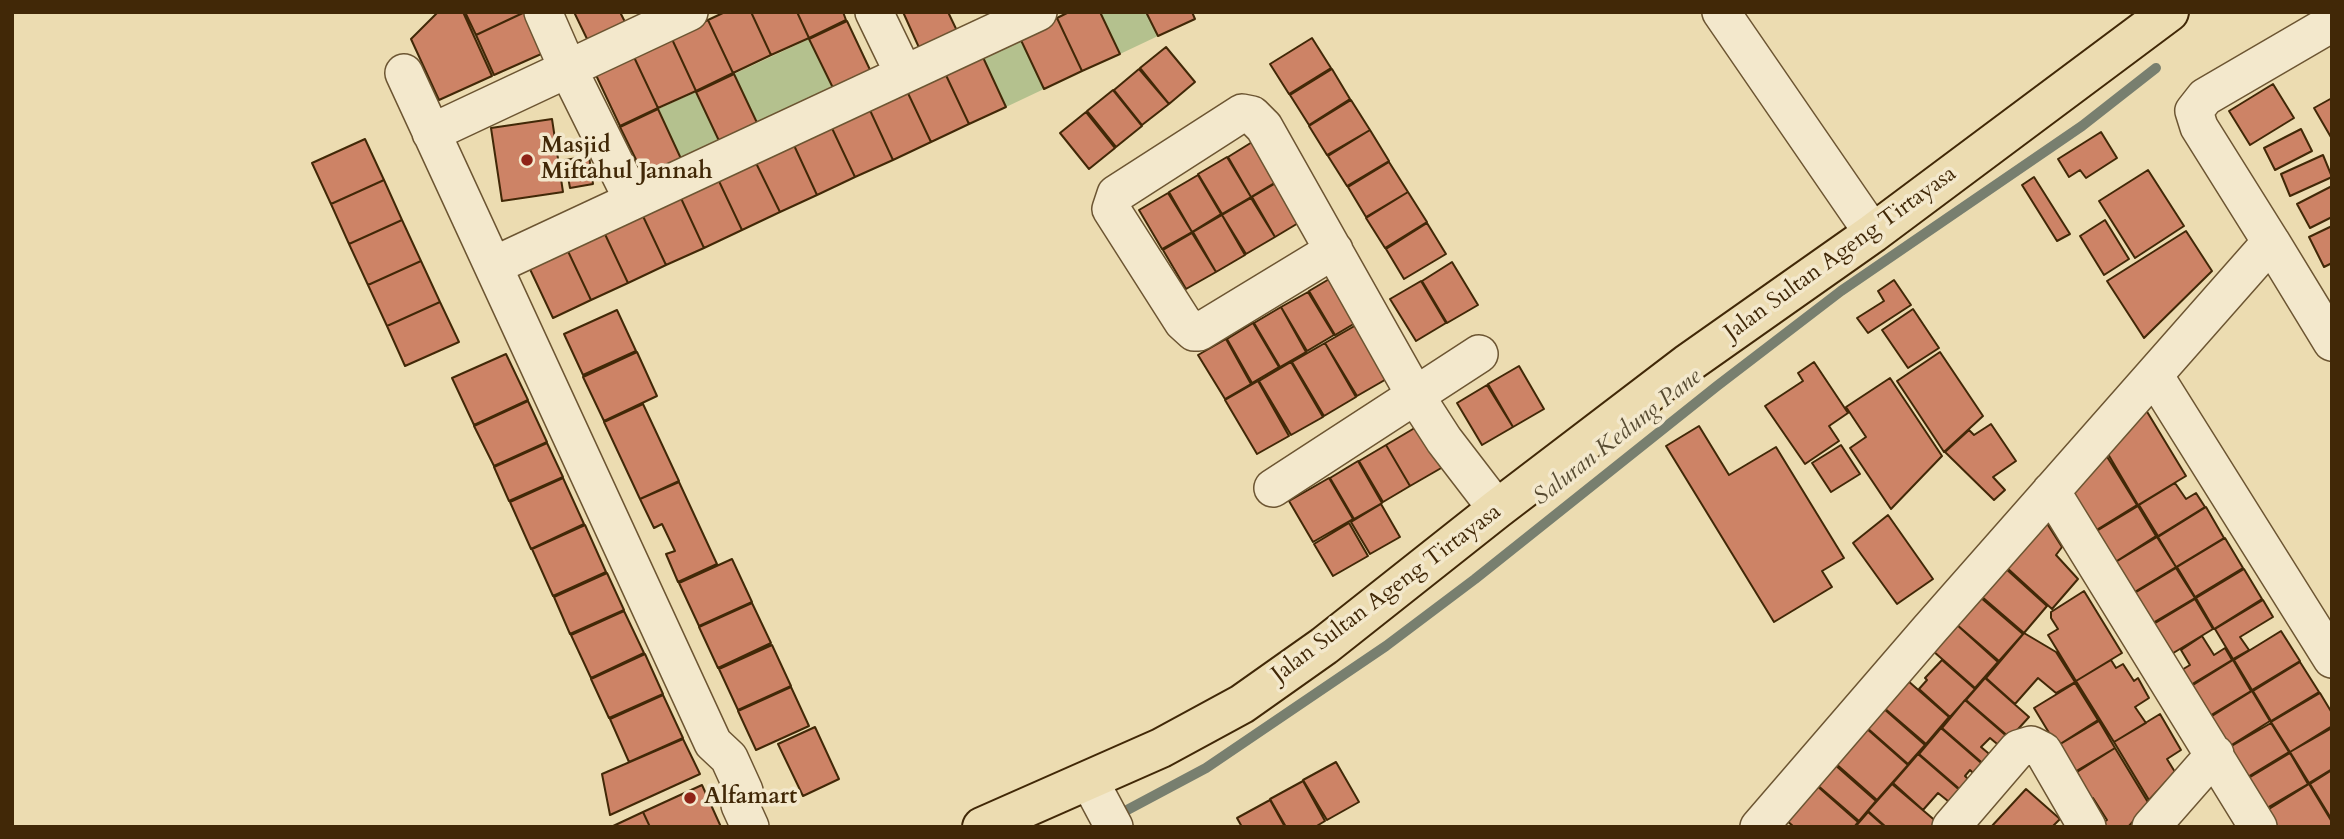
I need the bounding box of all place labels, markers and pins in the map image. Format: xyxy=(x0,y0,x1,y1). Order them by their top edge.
place label: Masjid Miftahul Jannah xyxy=(541,133,713,187)
marker: Masjid Miftahul Jannah xyxy=(519,152,535,168)
place label: Alfamart xyxy=(704,784,797,812)
marker: Alfamart xyxy=(682,790,698,806)

